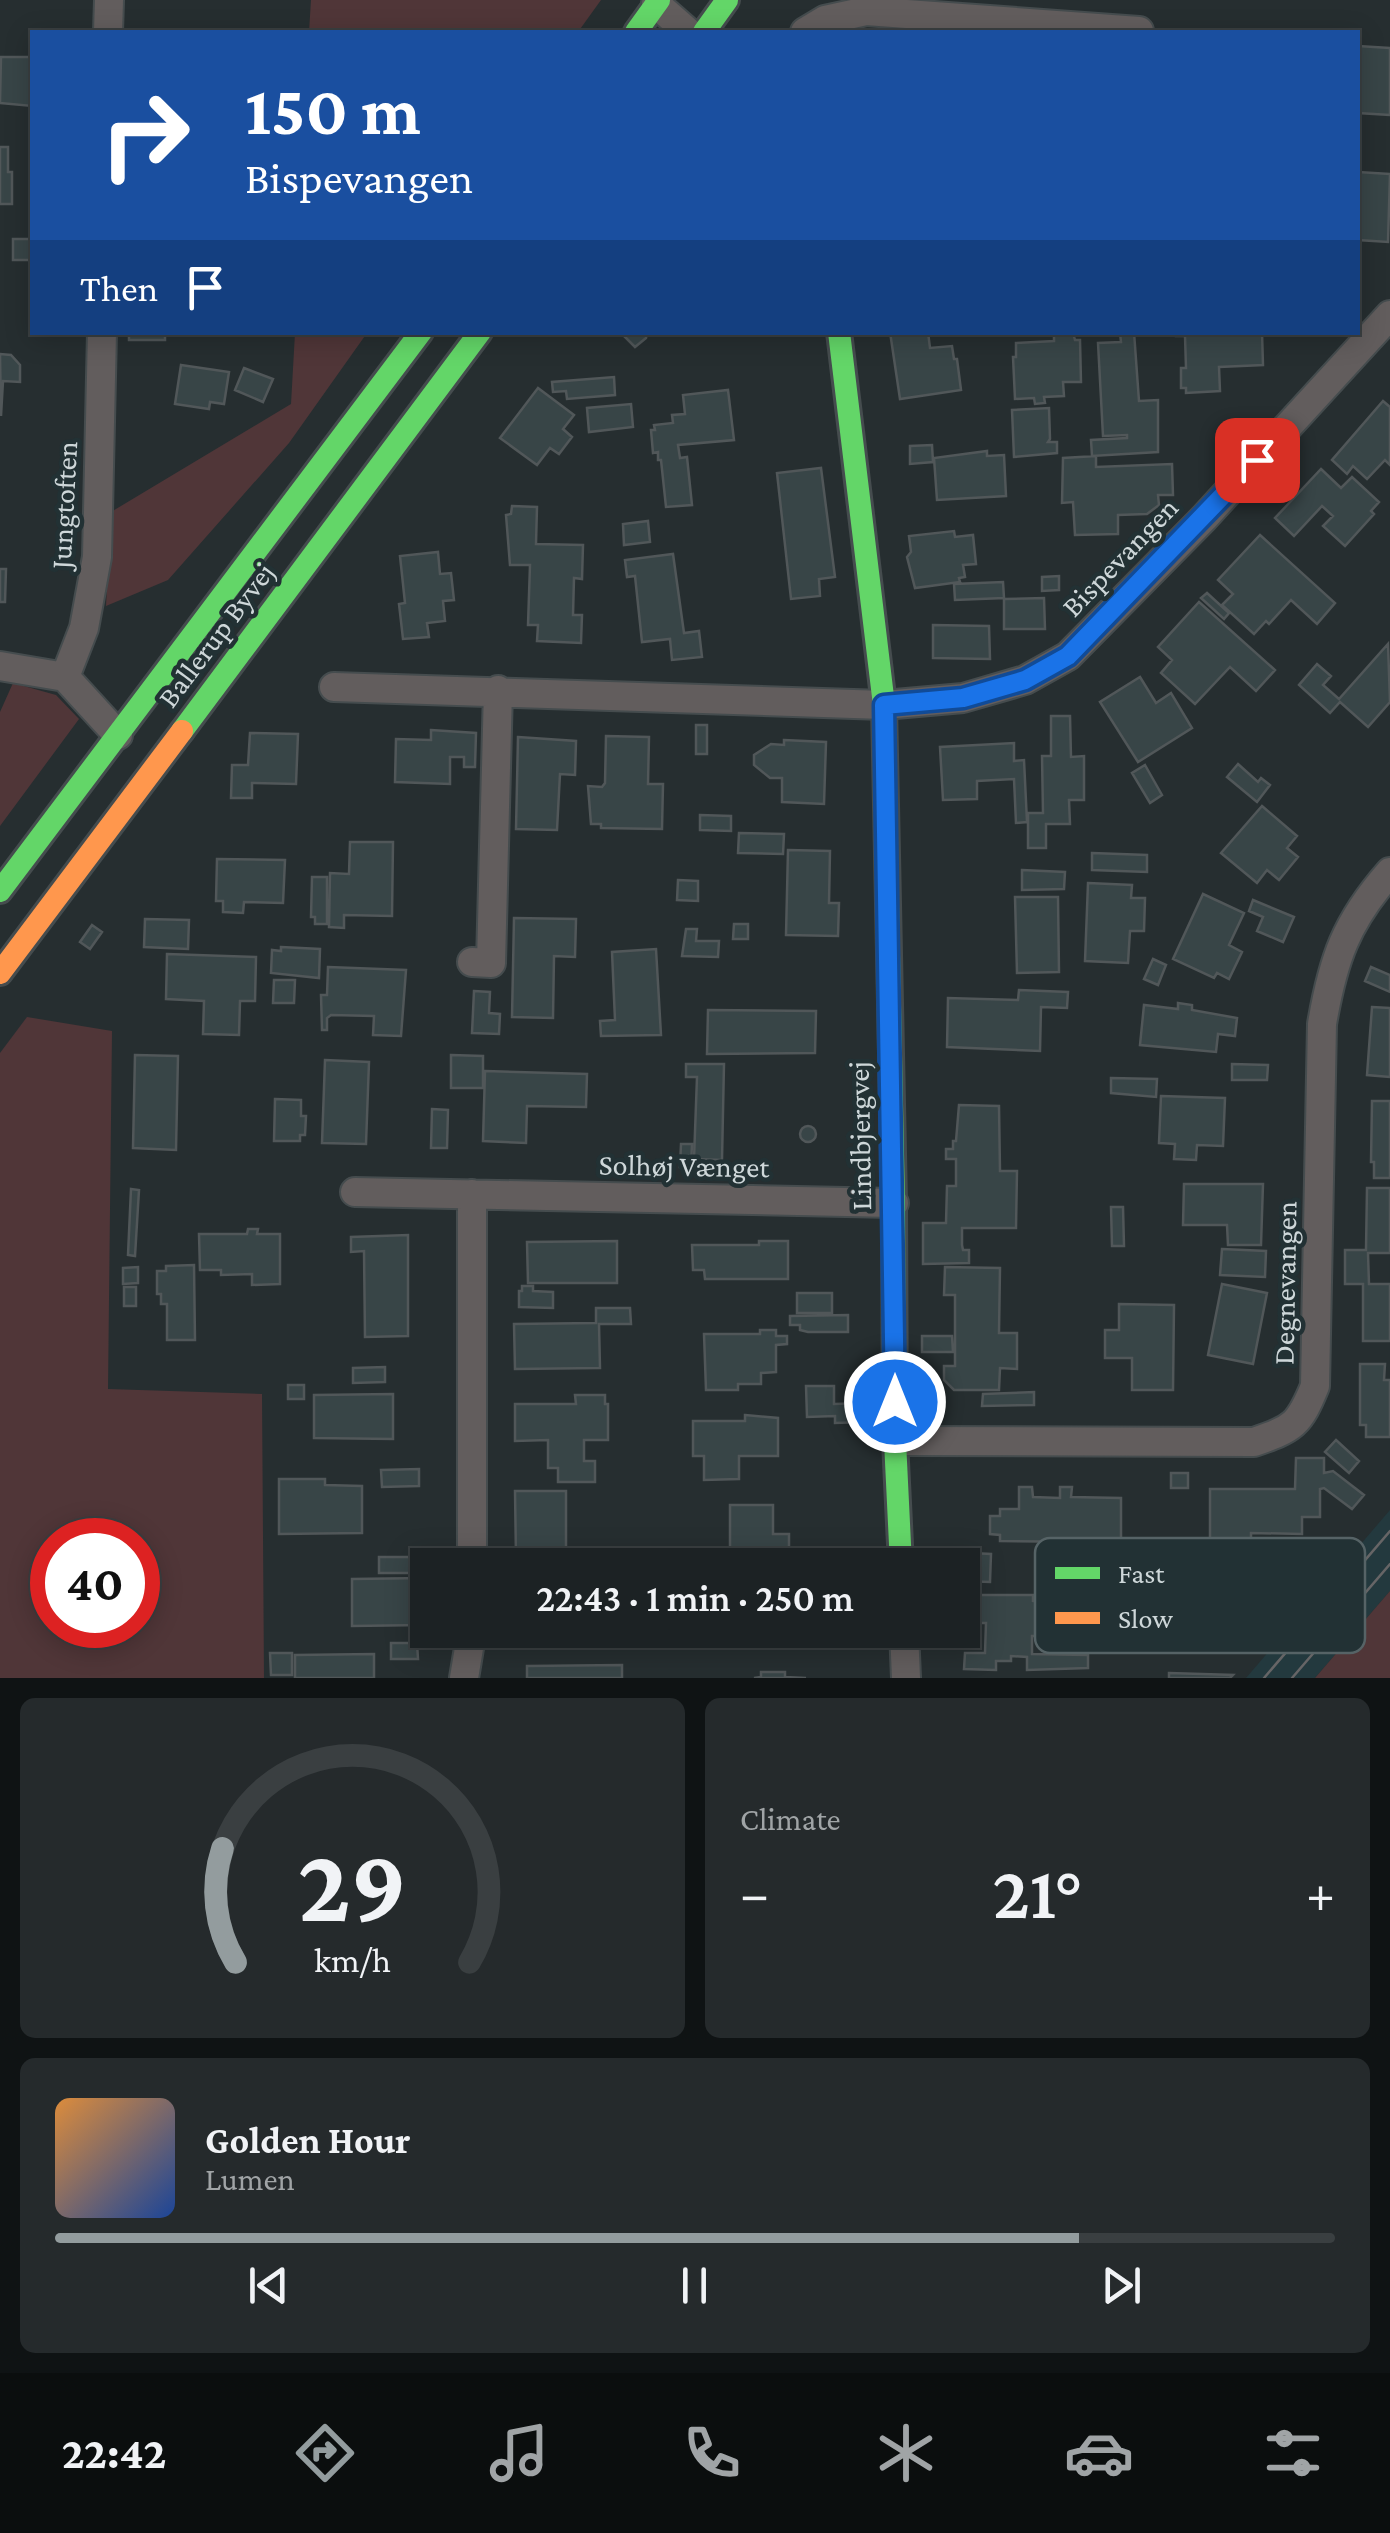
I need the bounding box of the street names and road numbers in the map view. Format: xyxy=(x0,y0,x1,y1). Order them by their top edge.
street label: Jungtoften xyxy=(44,440,84,573)
street label: Bispevangen xyxy=(1055,490,1185,624)
street label: Ballerup Byvej xyxy=(151,556,281,714)
street label: Lindbjergvej xyxy=(842,1061,878,1211)
street label: Solhøj Vænget xyxy=(598,1148,771,1185)
street label: Degnevangen xyxy=(1267,1201,1303,1365)

